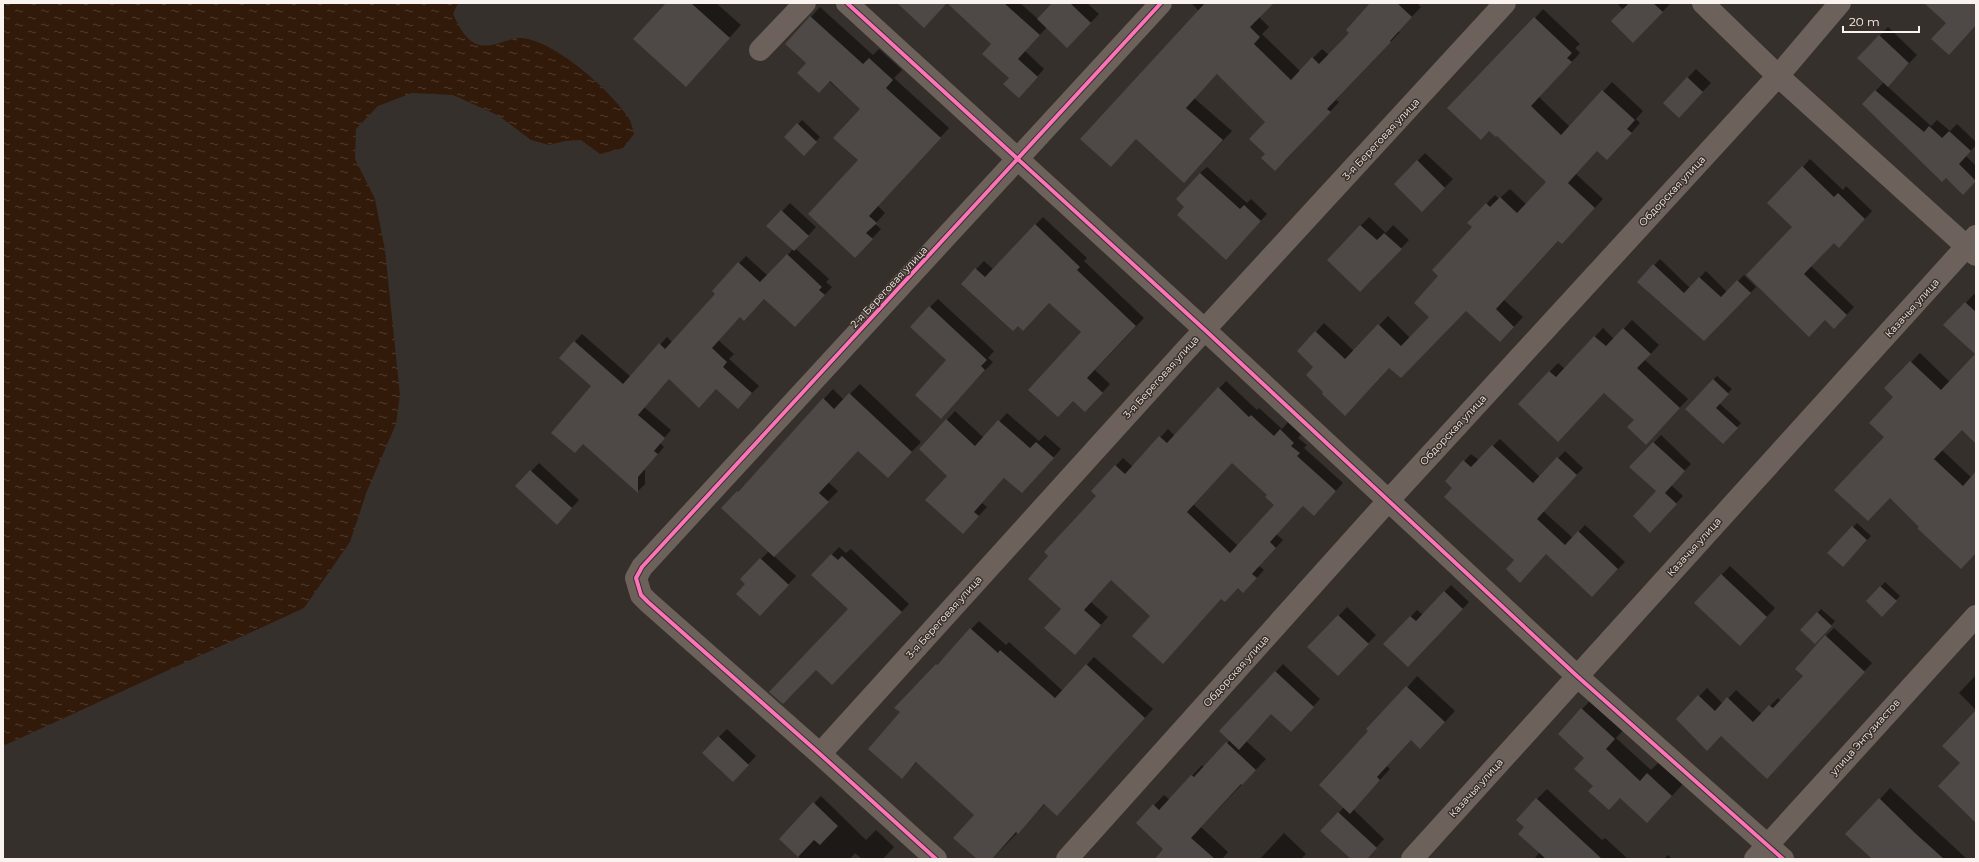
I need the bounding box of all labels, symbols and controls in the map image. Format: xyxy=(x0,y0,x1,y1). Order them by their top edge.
scale bar xyxy=(1843,8,1919,34)
text: 20 m xyxy=(1849,14,1880,29)
street label: 3-я Береговая улица xyxy=(1340,95,1422,183)
street label: Обдорская улица xyxy=(1636,153,1708,229)
street label: 2-я Береговая улица xyxy=(848,243,930,331)
street label: Казачья улица xyxy=(1882,276,1942,340)
street label: 3-я Береговая улица xyxy=(1120,333,1202,421)
street label: Обдорская улица xyxy=(1417,392,1489,468)
street label: Казачья улица xyxy=(1664,515,1724,579)
street label: 3-я Береговая улица xyxy=(903,573,985,661)
street label: Обдорская улица xyxy=(1200,633,1272,709)
street label: улица Энтузиастов xyxy=(1827,696,1903,779)
street label: Казачья улица xyxy=(1446,756,1506,820)

